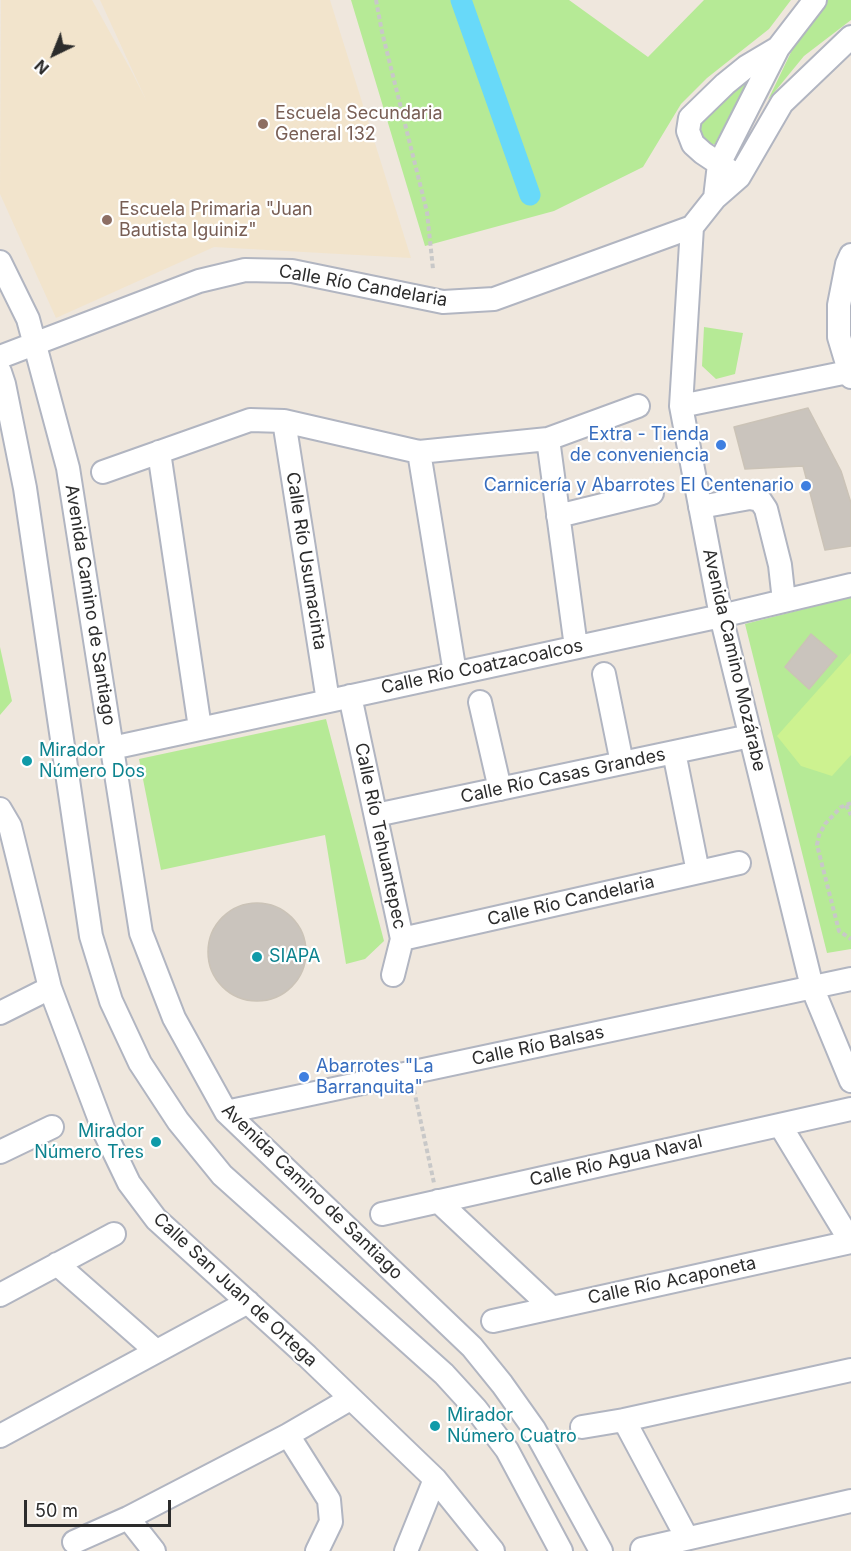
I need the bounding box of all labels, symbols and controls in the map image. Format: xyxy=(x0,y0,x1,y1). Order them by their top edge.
north arrow xyxy=(24,24,84,84)
text: N xyxy=(30,56,53,79)
place label: Escuela Secundaria General 132 xyxy=(275,103,443,146)
marker: Escuela Secundaria General 132 xyxy=(256,117,270,131)
place label: Escuela Primaria "Juan Bautista Iguiniz" xyxy=(119,199,313,242)
marker: Escuela Primaria "Juan Bautista Iguiniz" xyxy=(100,213,114,227)
street label: Calle Río Candelaria xyxy=(277,261,449,311)
place label: Extra - Tienda de conveniencia xyxy=(570,424,709,466)
marker: Extra - Tienda de conveniencia xyxy=(714,438,728,452)
street label: Calle Río Usumacinta xyxy=(281,470,331,652)
place label: Carnicería y Abarrotes El Centenario xyxy=(484,475,794,497)
marker: Carnicería y Abarrotes El Centenario xyxy=(799,479,813,493)
street label: Avenida Camino de Santiago xyxy=(60,483,120,727)
street label: Avenida Camino Mozárabe xyxy=(698,547,770,773)
street label: Calle Río Coatzacoalcos xyxy=(379,635,585,699)
place label: Mirador Número Dos xyxy=(39,740,145,783)
street label: Calle Río Tehuantepec xyxy=(350,741,410,931)
street label: Calle Río Casas Grandes xyxy=(459,744,667,808)
marker: Mirador Número Dos xyxy=(20,754,34,768)
street label: Calle Río Candelaria xyxy=(485,871,657,931)
place label: SIAPA xyxy=(269,946,320,968)
marker: SIAPA xyxy=(250,950,264,964)
street label: Calle Río Balsas xyxy=(470,1021,606,1071)
place label: Abarrotes "La Barranquita" xyxy=(316,1056,433,1098)
marker: Abarrotes "La Barranquita" xyxy=(297,1070,311,1084)
street label: Avenida Camino de Santiago xyxy=(217,1100,407,1284)
place label: Mirador Número Tres xyxy=(34,1121,144,1164)
street label: Calle Río Agua Naval xyxy=(528,1131,704,1191)
marker: Mirador Número Tres xyxy=(149,1135,163,1149)
street label: Calle San Juan de Ortega xyxy=(149,1208,321,1372)
street label: Calle Río Acaponeta xyxy=(586,1253,758,1309)
place label: Mirador Número Cuatro xyxy=(447,1405,577,1448)
marker: Mirador Número Cuatro xyxy=(428,1419,442,1433)
scale bar xyxy=(27,1488,174,1526)
text: 50 m xyxy=(35,1500,78,1521)

